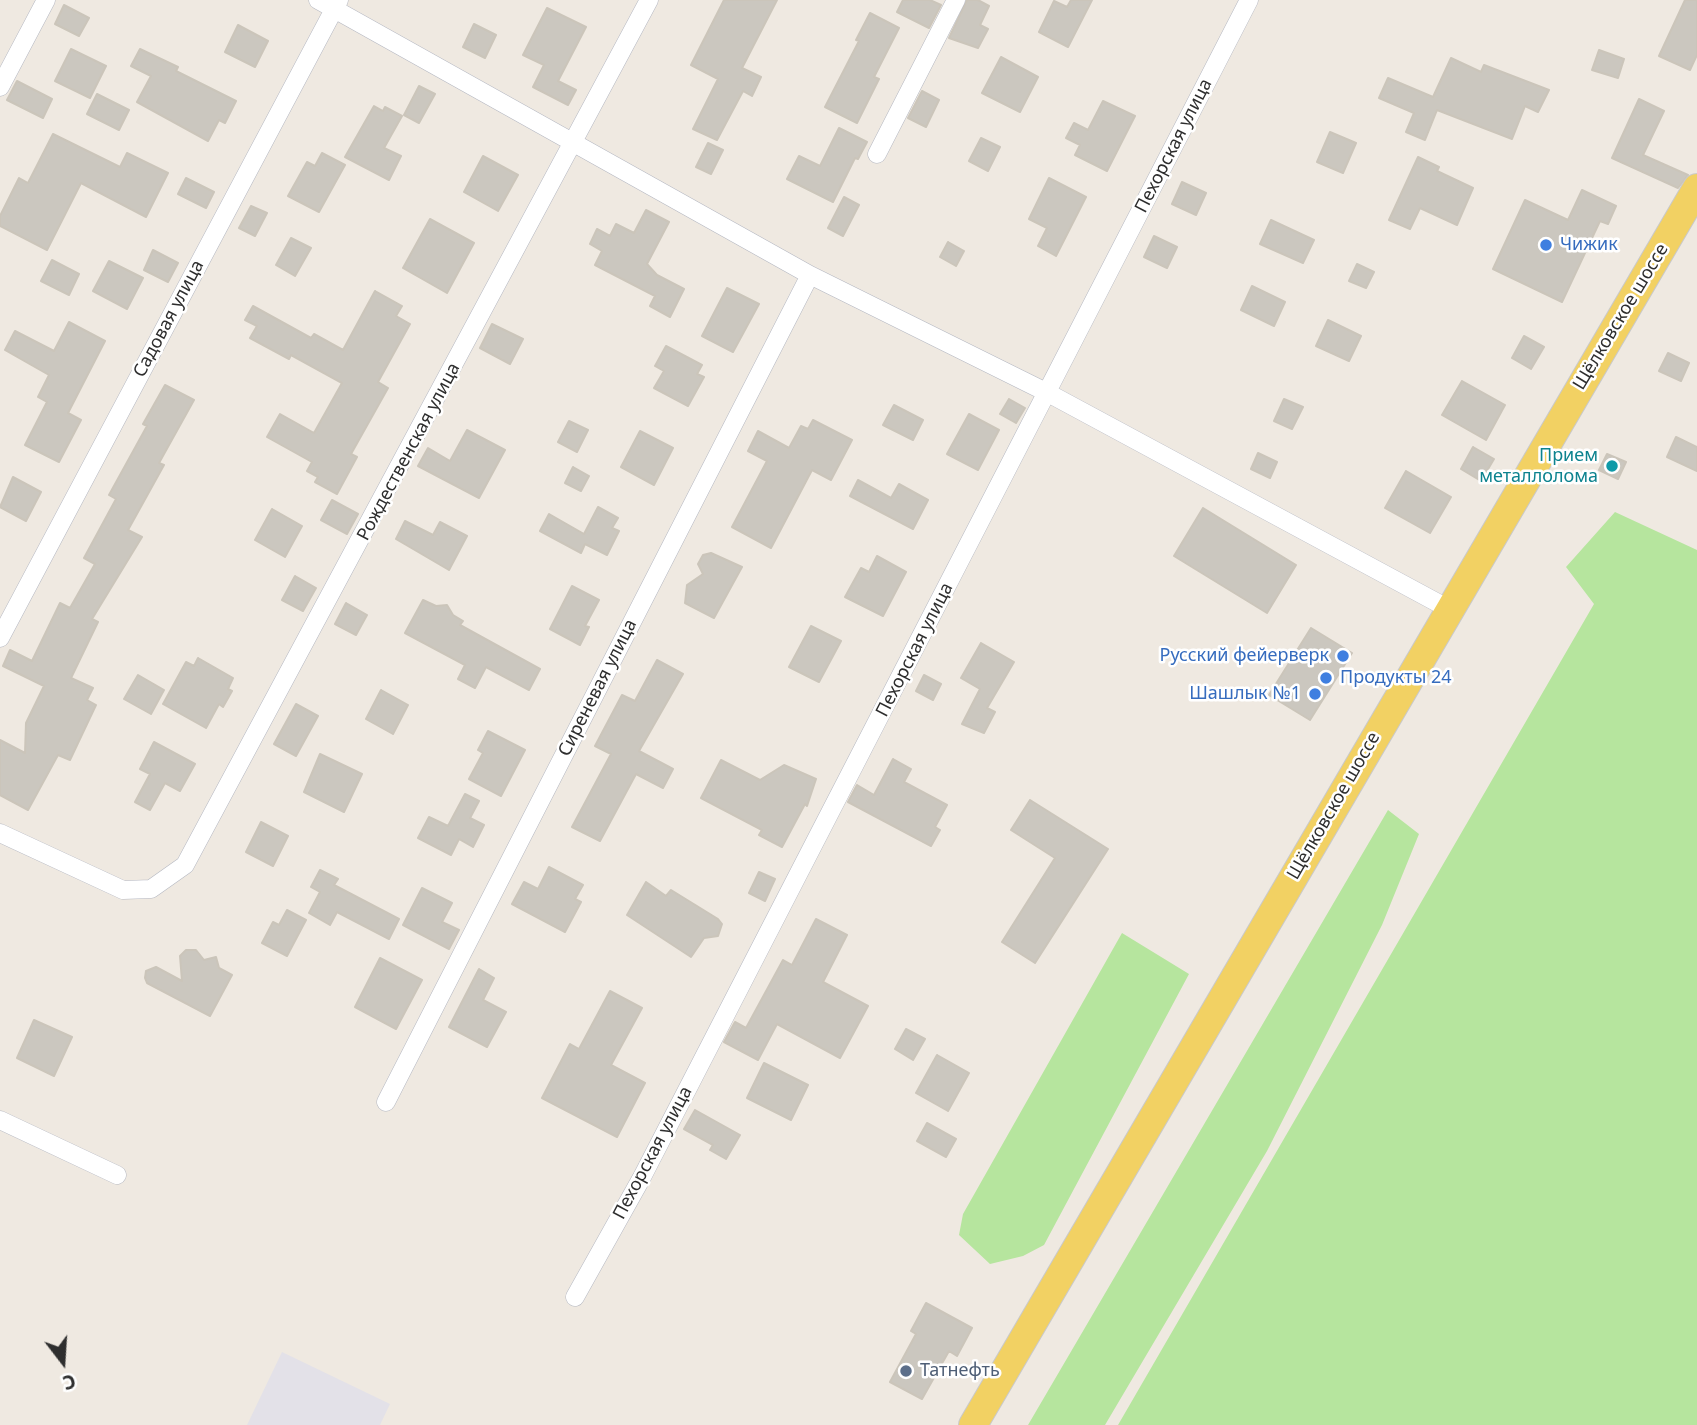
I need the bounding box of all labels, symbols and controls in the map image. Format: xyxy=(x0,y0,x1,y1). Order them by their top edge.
street label: Пехорская улица xyxy=(1131,75,1217,217)
place label: Чижик xyxy=(1560,234,1618,256)
marker: Чижик xyxy=(1538,237,1554,253)
street label: Щёлковское шоссе xyxy=(1569,240,1673,394)
street label: Садовая улица xyxy=(129,257,209,381)
street label: Рождественская улица xyxy=(353,359,465,545)
place label: Прием металлолома xyxy=(1479,445,1598,488)
marker: Прием металлолома xyxy=(1604,458,1620,474)
street label: Пехорская улица xyxy=(872,579,958,721)
street label: Сиреневая улица xyxy=(554,616,642,760)
place label: Русский фейерверк xyxy=(1160,645,1329,667)
marker: Русский фейерверк xyxy=(1335,648,1351,664)
place label: Продукты 24 xyxy=(1340,667,1452,689)
marker: Продукты 24 xyxy=(1318,670,1334,686)
place label: Шашлык №1 xyxy=(1189,683,1301,705)
marker: Шашлык №1 xyxy=(1307,686,1323,702)
street label: Щёлковское шоссе xyxy=(1283,729,1385,883)
street label: Пехорская улица xyxy=(609,1083,697,1223)
north arrow xyxy=(28,1327,98,1397)
place label: Татнефть xyxy=(920,1360,1000,1382)
marker: Татнефть xyxy=(898,1363,914,1379)
text: С xyxy=(59,1368,79,1396)

